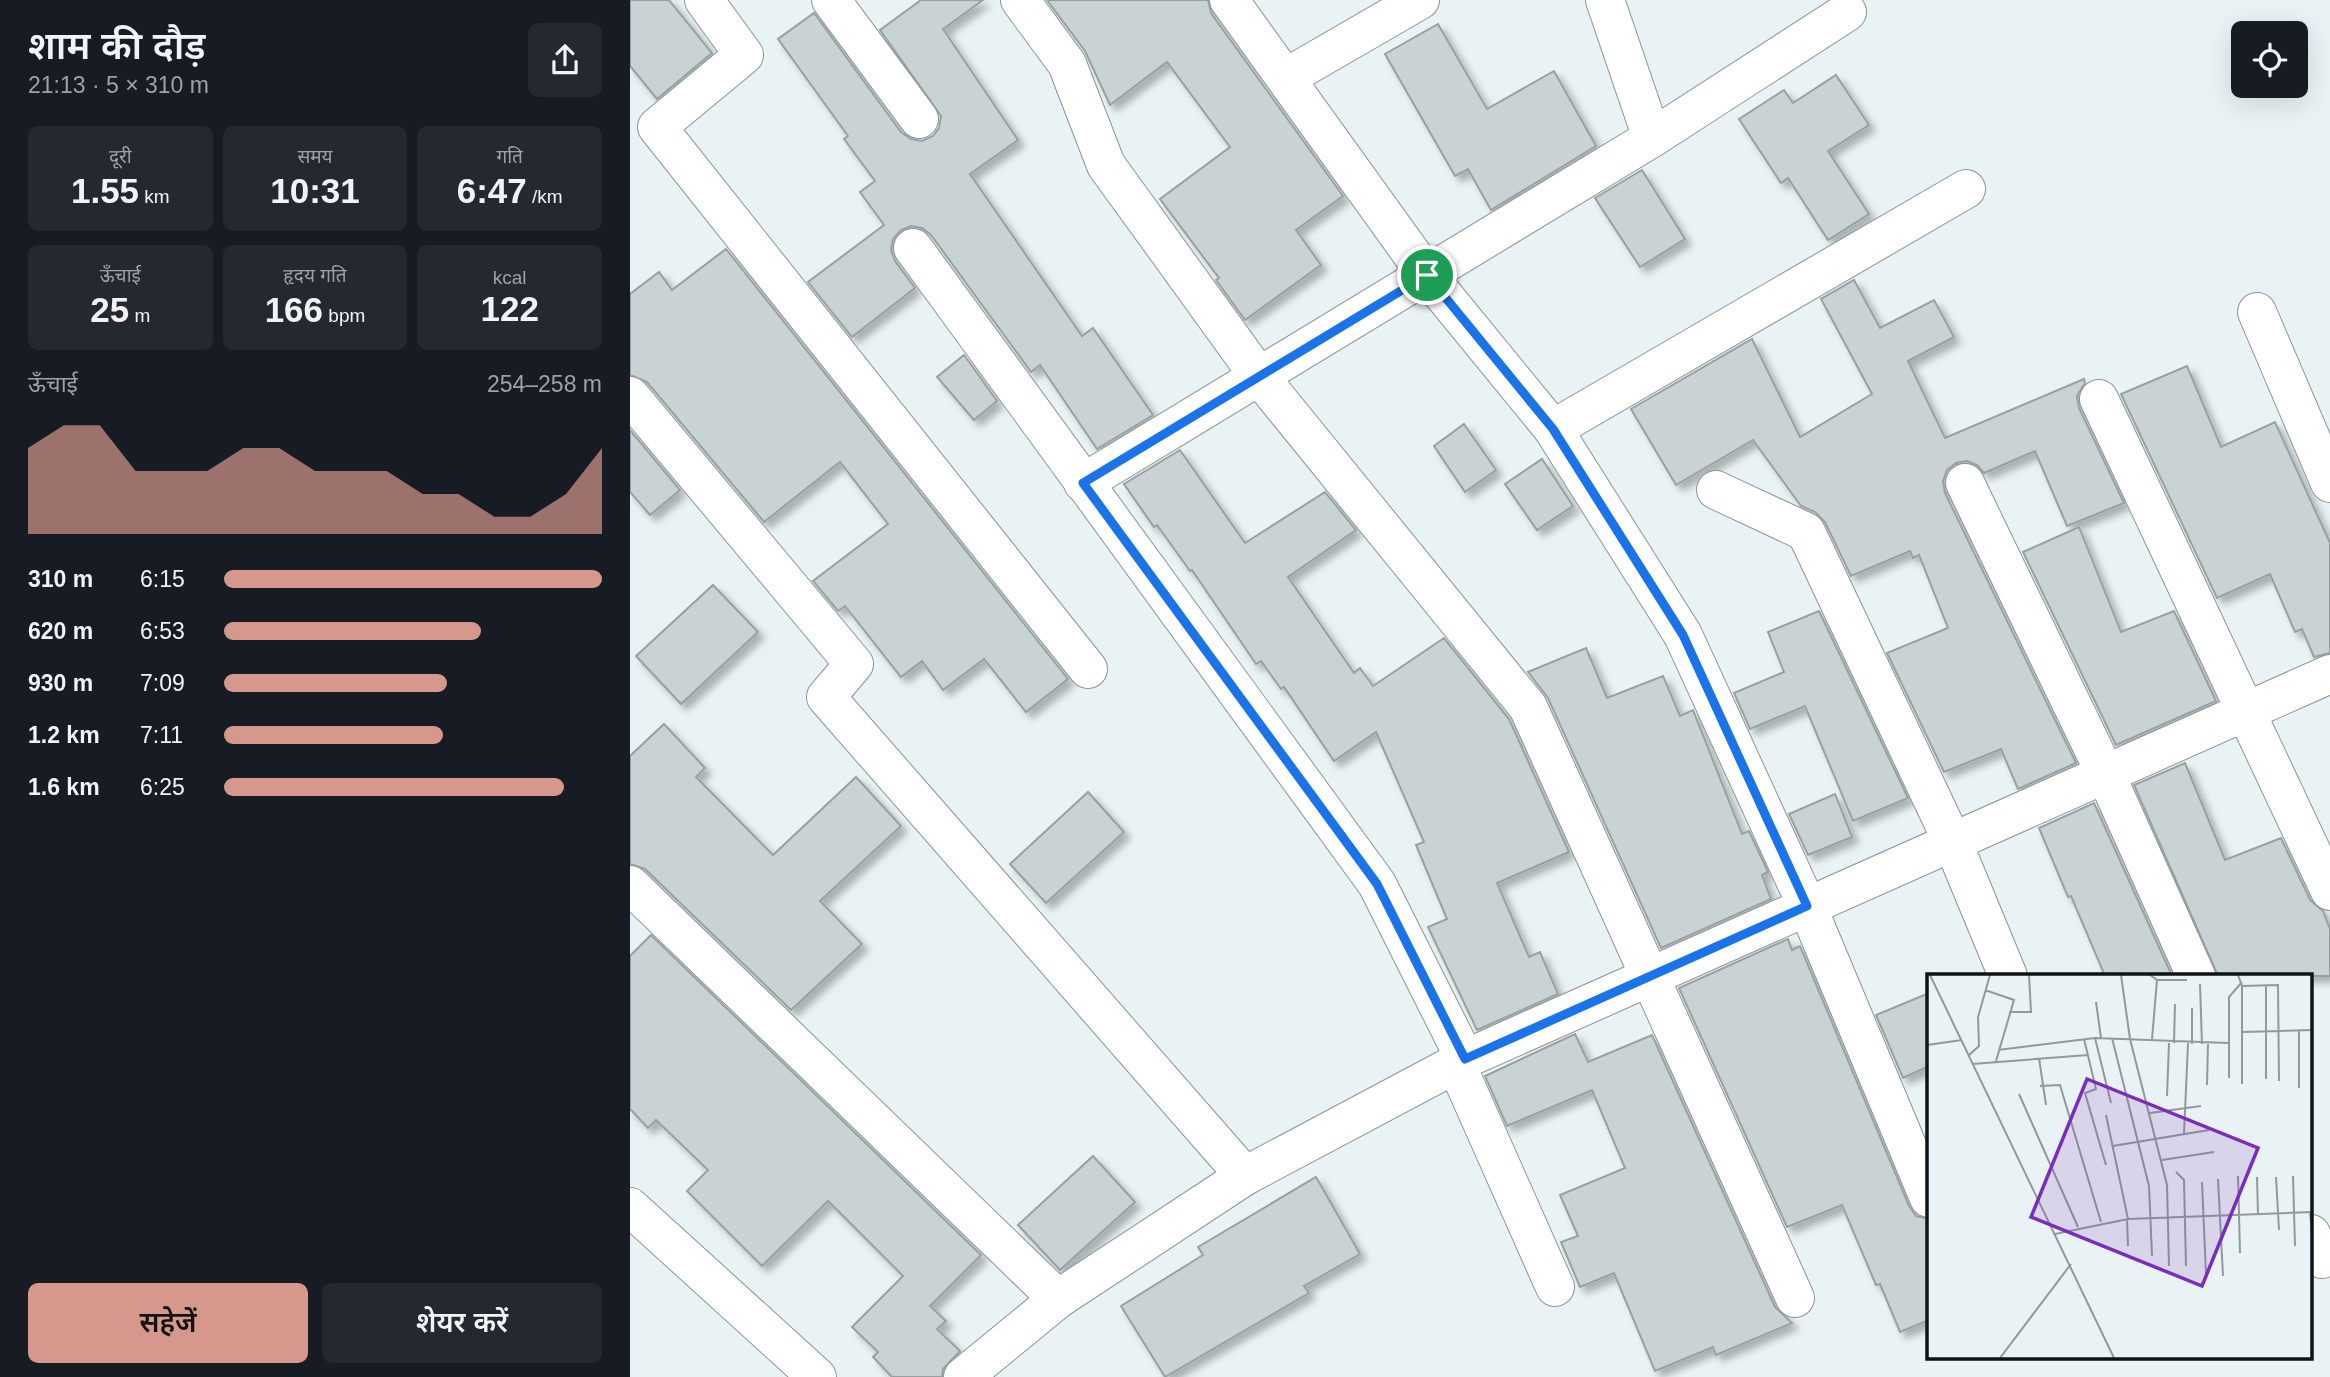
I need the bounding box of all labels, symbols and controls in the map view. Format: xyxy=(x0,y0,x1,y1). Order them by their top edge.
map controls xyxy=(2231,21,2308,98)
button: locate xyxy=(2231,21,2308,98)
button: share xyxy=(528,23,602,97)
text: शाम की दौड़ xyxy=(28,25,206,67)
text: 21:13 · 5 × 310 m xyxy=(28,72,209,98)
text: दूरी xyxy=(109,146,132,167)
text: समय xyxy=(297,146,333,167)
text: गति xyxy=(496,146,523,167)
text: 1.55 xyxy=(71,171,139,210)
text: 10:31 xyxy=(270,171,360,210)
text: 6:47 xyxy=(457,171,527,210)
text: km xyxy=(139,186,170,207)
text: /km xyxy=(527,186,563,207)
pin xyxy=(1397,245,1457,305)
icon: arrive xyxy=(1408,256,1446,294)
text: ऊँचाई xyxy=(100,265,141,286)
text: हृदय गति xyxy=(283,265,347,286)
text: kcal xyxy=(493,267,527,288)
text: 122 xyxy=(480,289,539,328)
text: 25 xyxy=(90,290,129,329)
text: 166 xyxy=(265,290,323,329)
text: m xyxy=(129,305,150,326)
text: bpm xyxy=(323,305,365,326)
text: ऊँचाई xyxy=(28,371,78,397)
text: 254–258 m xyxy=(487,371,602,397)
text: 310 m xyxy=(28,566,93,592)
text: 6:15 xyxy=(140,566,185,592)
text: 620 m xyxy=(28,618,93,644)
text: 6:53 xyxy=(140,618,185,644)
text: 930 m xyxy=(28,670,93,696)
text: 7:09 xyxy=(140,670,185,696)
text: 1.2 km xyxy=(28,722,100,748)
text: 7:11 xyxy=(140,722,183,748)
text: 1.6 km xyxy=(28,774,100,800)
text: 6:25 xyxy=(140,774,185,800)
inset map xyxy=(1927,974,2312,1360)
button: सहेजें xyxy=(28,1283,308,1363)
button: शेयर करें xyxy=(322,1283,602,1363)

